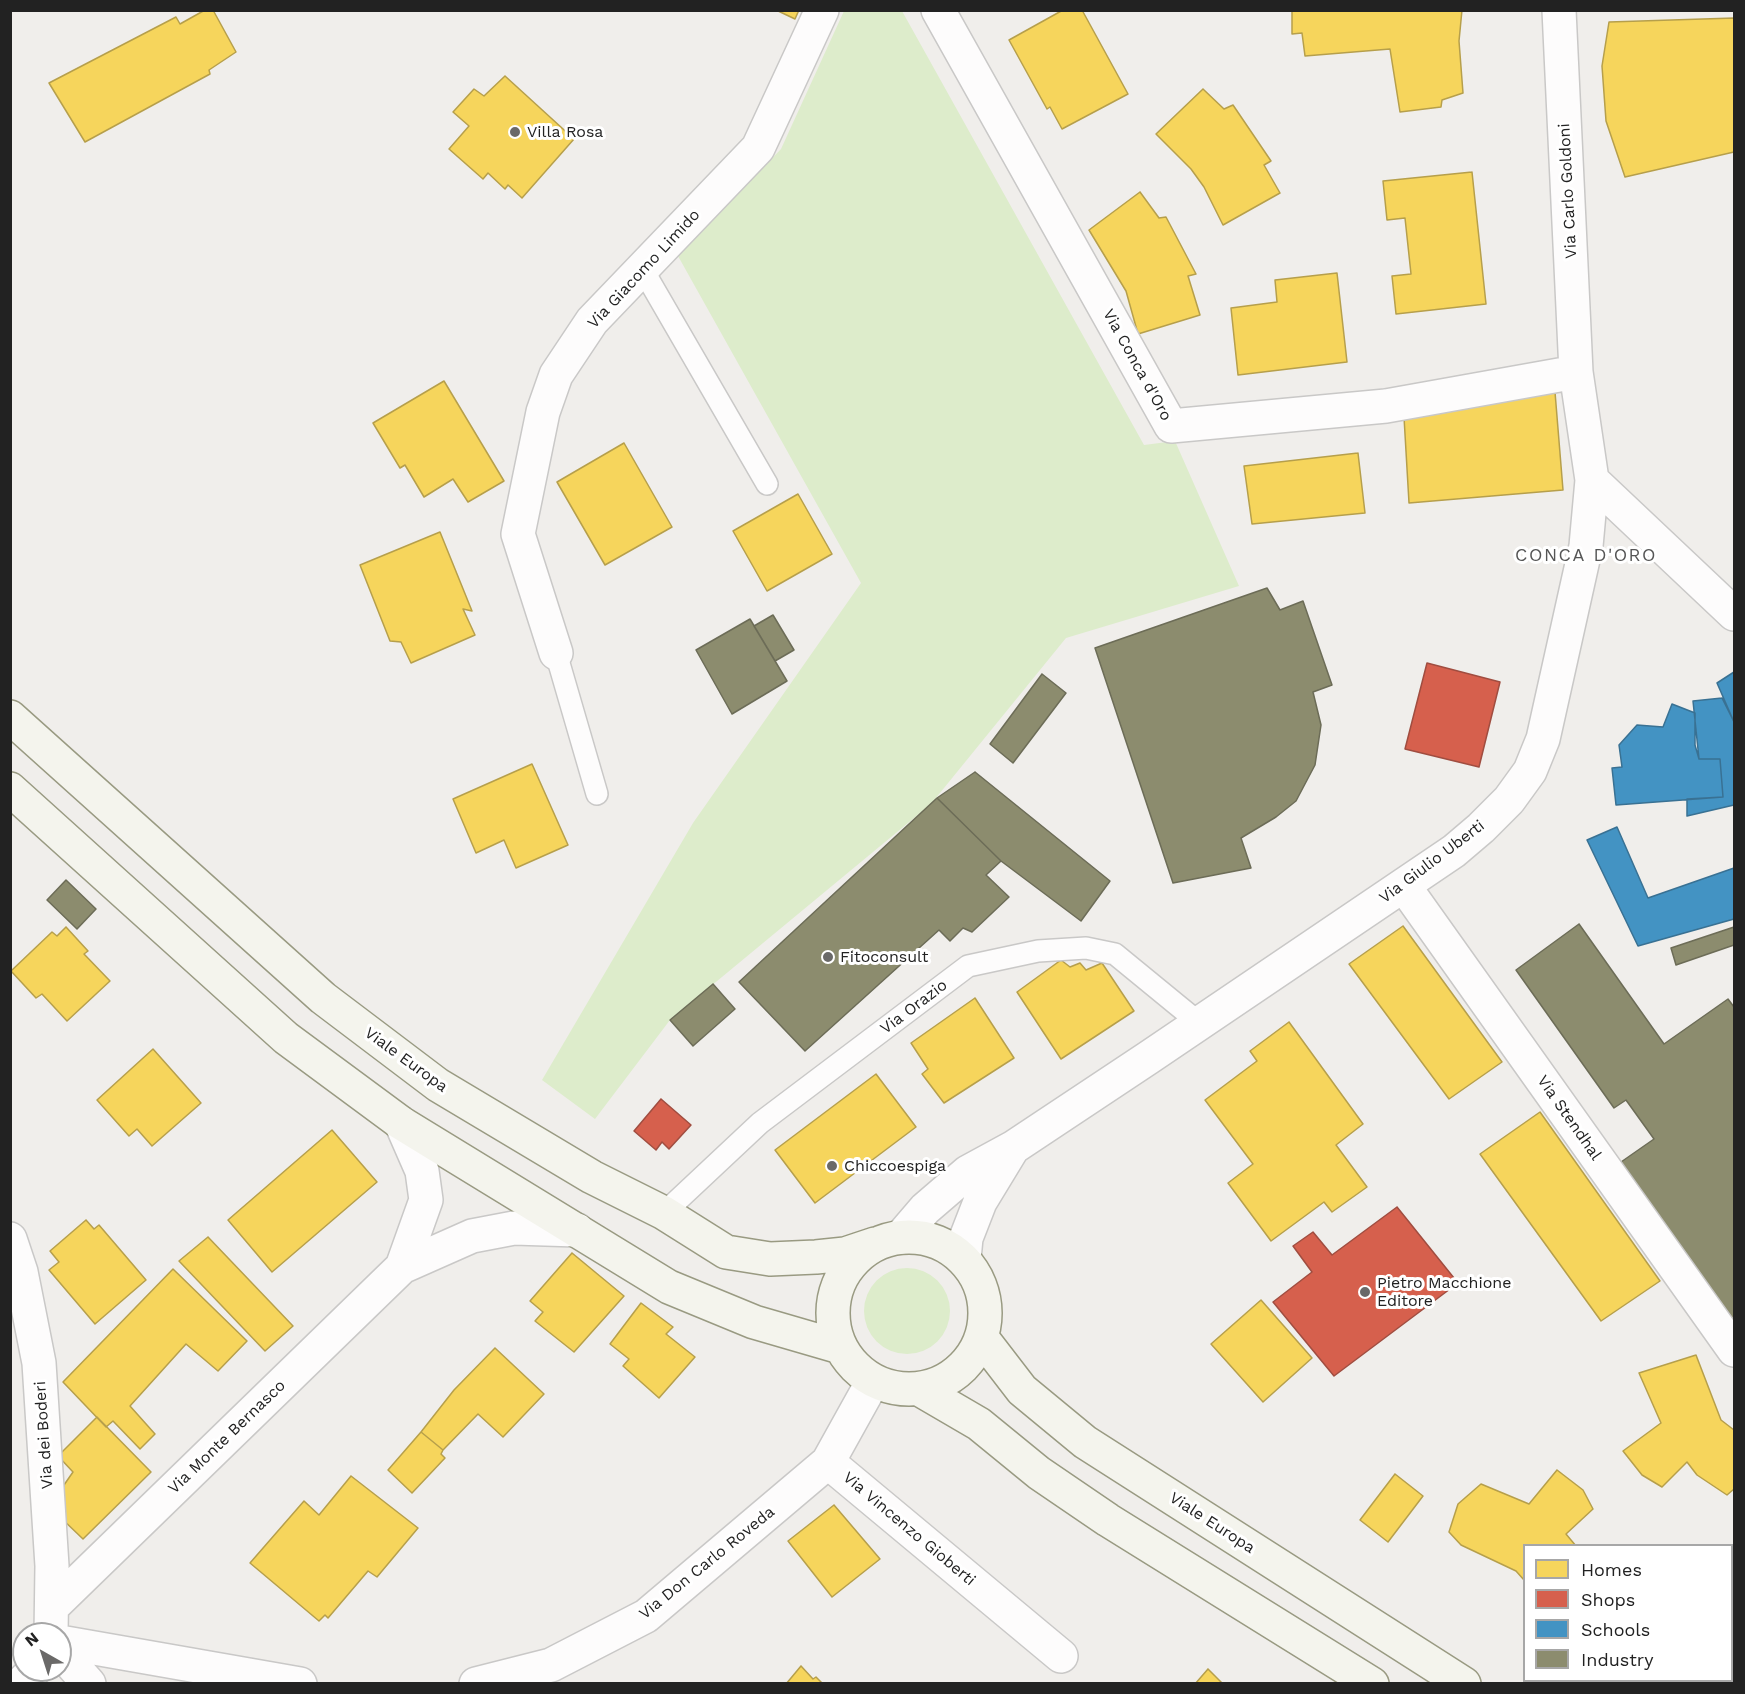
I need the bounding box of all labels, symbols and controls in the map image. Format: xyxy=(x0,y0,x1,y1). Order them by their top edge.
place label: Villa Rosa xyxy=(527,122,603,142)
street label: Via Carlo Goldoni xyxy=(1555,123,1581,259)
marker: Villa Rosa xyxy=(508,125,522,139)
street label: Via Giacomo Limido xyxy=(584,205,704,333)
street label: Via Conca d'Oro xyxy=(1098,306,1176,424)
district label: CONCA D'ORO xyxy=(1515,545,1657,567)
street label: Via Giulio Uberti xyxy=(1376,816,1488,908)
place label: Fitoconsult xyxy=(840,947,928,967)
marker: Fitoconsult xyxy=(821,950,835,964)
street label: Via Orazio xyxy=(877,976,951,1038)
street label: Viale Europa xyxy=(361,1023,451,1097)
street label: Via Stendhal xyxy=(1533,1072,1605,1164)
place label: Chiccoespiga xyxy=(844,1156,946,1176)
marker: Chiccoespiga xyxy=(825,1159,839,1173)
place label: Pietro Macchione Editore xyxy=(1377,1273,1511,1311)
marker: Pietro Macchione Editore xyxy=(1358,1285,1372,1299)
street label: Via Monte Bernasco xyxy=(164,1376,290,1498)
street label: Via dei Boderi xyxy=(31,1380,57,1490)
street label: Via Vincenzo Gioberti xyxy=(839,1468,979,1590)
street label: Viale Europa xyxy=(1166,1488,1258,1558)
street label: Via Don Carlo Roveda xyxy=(635,1502,779,1624)
legend xyxy=(1523,1544,1733,1682)
text: Homes xyxy=(1581,1559,1642,1580)
text: Shops xyxy=(1581,1589,1635,1610)
text: Schools xyxy=(1581,1619,1650,1640)
north arrow xyxy=(12,1622,72,1682)
text: N xyxy=(21,1628,42,1650)
text: Industry xyxy=(1581,1649,1653,1670)

